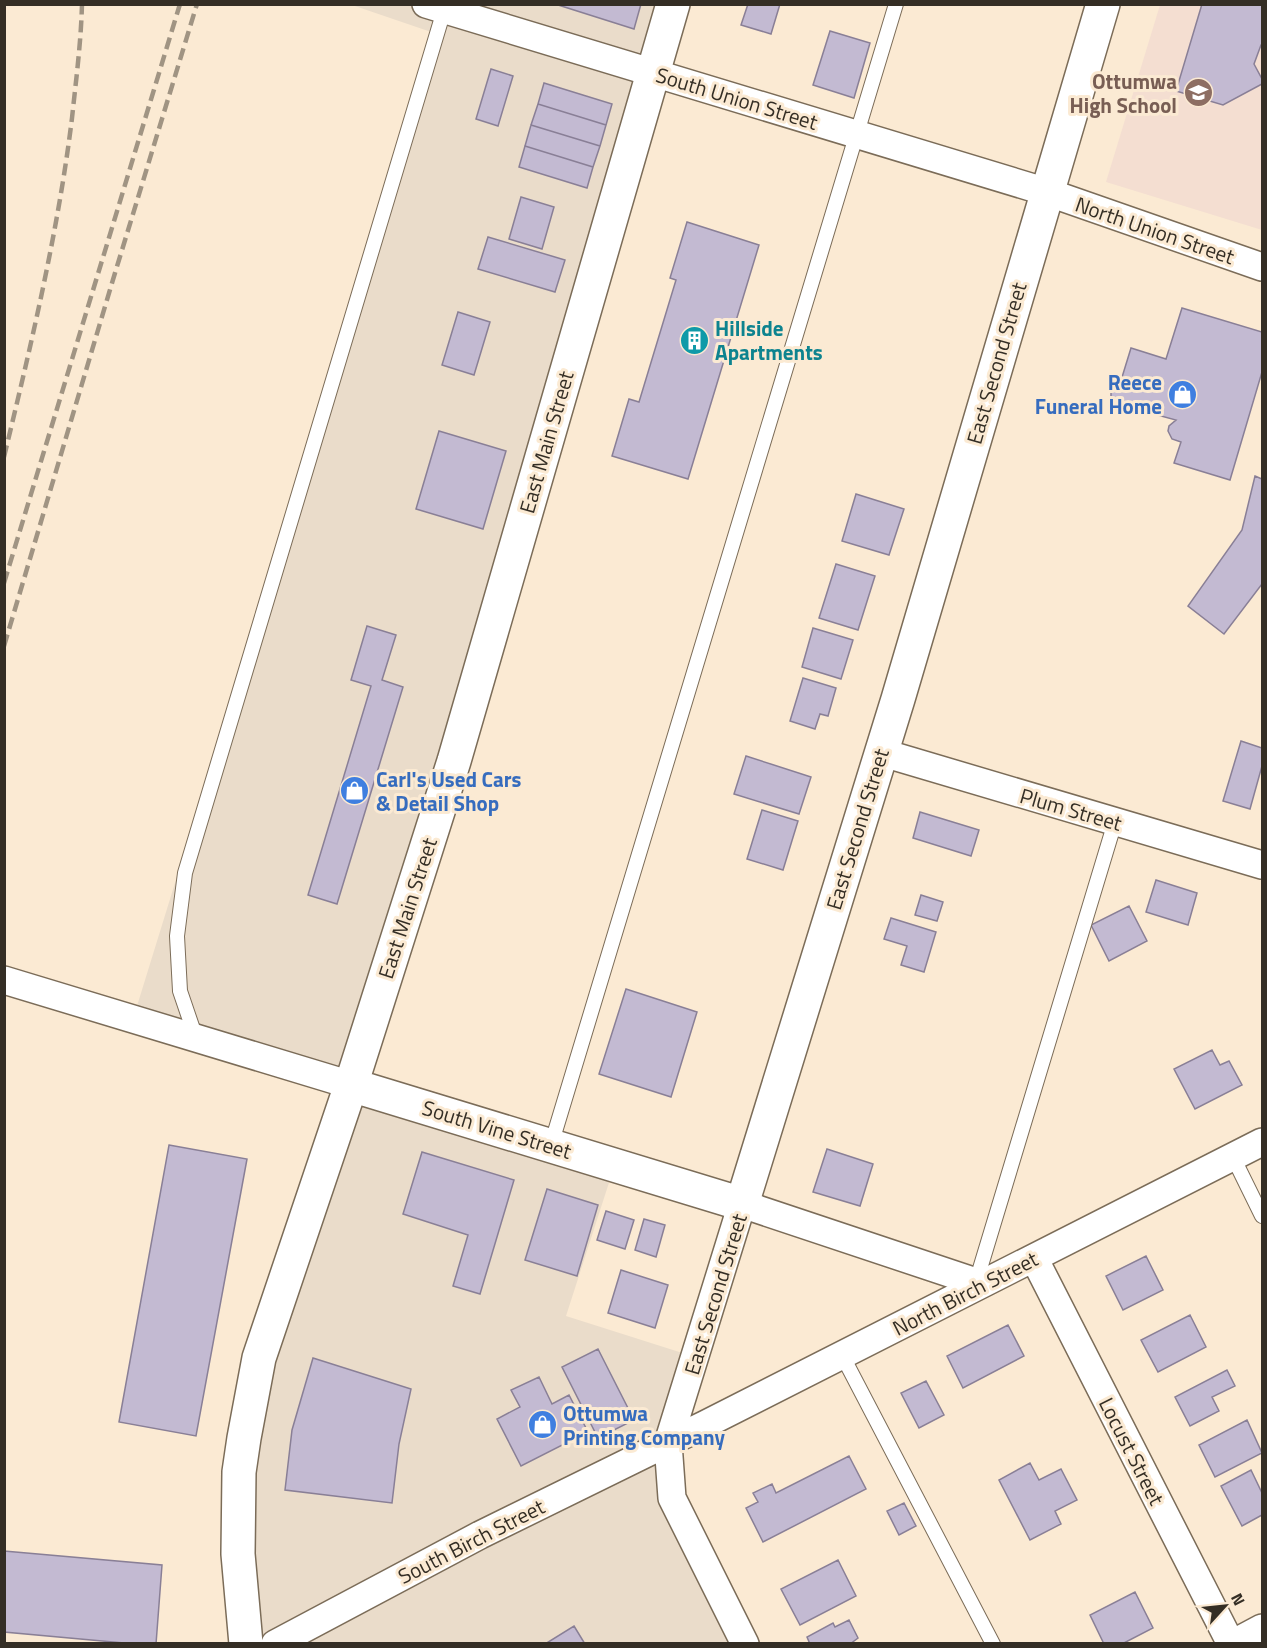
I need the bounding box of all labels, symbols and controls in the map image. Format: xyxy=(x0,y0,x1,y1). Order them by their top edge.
street label: South Union Street xyxy=(652,58,822,138)
place label: Ottumwa High School xyxy=(1070,65,1177,121)
school or university icon: Ottumwa High School xyxy=(1182,77,1214,109)
street label: North Union Street xyxy=(1071,188,1239,272)
street label: East Second Street xyxy=(958,278,1035,448)
place label: Hillside Apartments xyxy=(715,312,823,368)
building icon: Hillside Apartments xyxy=(678,324,710,356)
street label: East Main Street xyxy=(510,366,582,517)
place label: Reece Funeral Home xyxy=(1035,366,1162,422)
shop icon: Reece Funeral Home xyxy=(1167,378,1199,410)
street label: East Second Street xyxy=(817,744,897,914)
place label: Carl's Used Cars & Detail Shop xyxy=(376,763,522,819)
shop icon: Carl's Used Cars & Detail Shop xyxy=(339,775,371,807)
street label: Plum Street xyxy=(1016,779,1126,839)
street label: East Main Street xyxy=(369,833,445,983)
street label: South Vine Street xyxy=(419,1091,576,1167)
street label: East Second Street xyxy=(675,1209,755,1379)
street label: North Birch Street xyxy=(887,1242,1044,1343)
street label: Locust Street xyxy=(1091,1392,1173,1511)
place label: Ottumwa Printing Company xyxy=(563,1397,725,1453)
shop icon: Ottumwa Printing Company xyxy=(526,1409,558,1441)
street label: South Birch Street xyxy=(392,1490,550,1592)
north arrow xyxy=(1195,1576,1255,1636)
text: N xyxy=(1225,1589,1252,1610)

